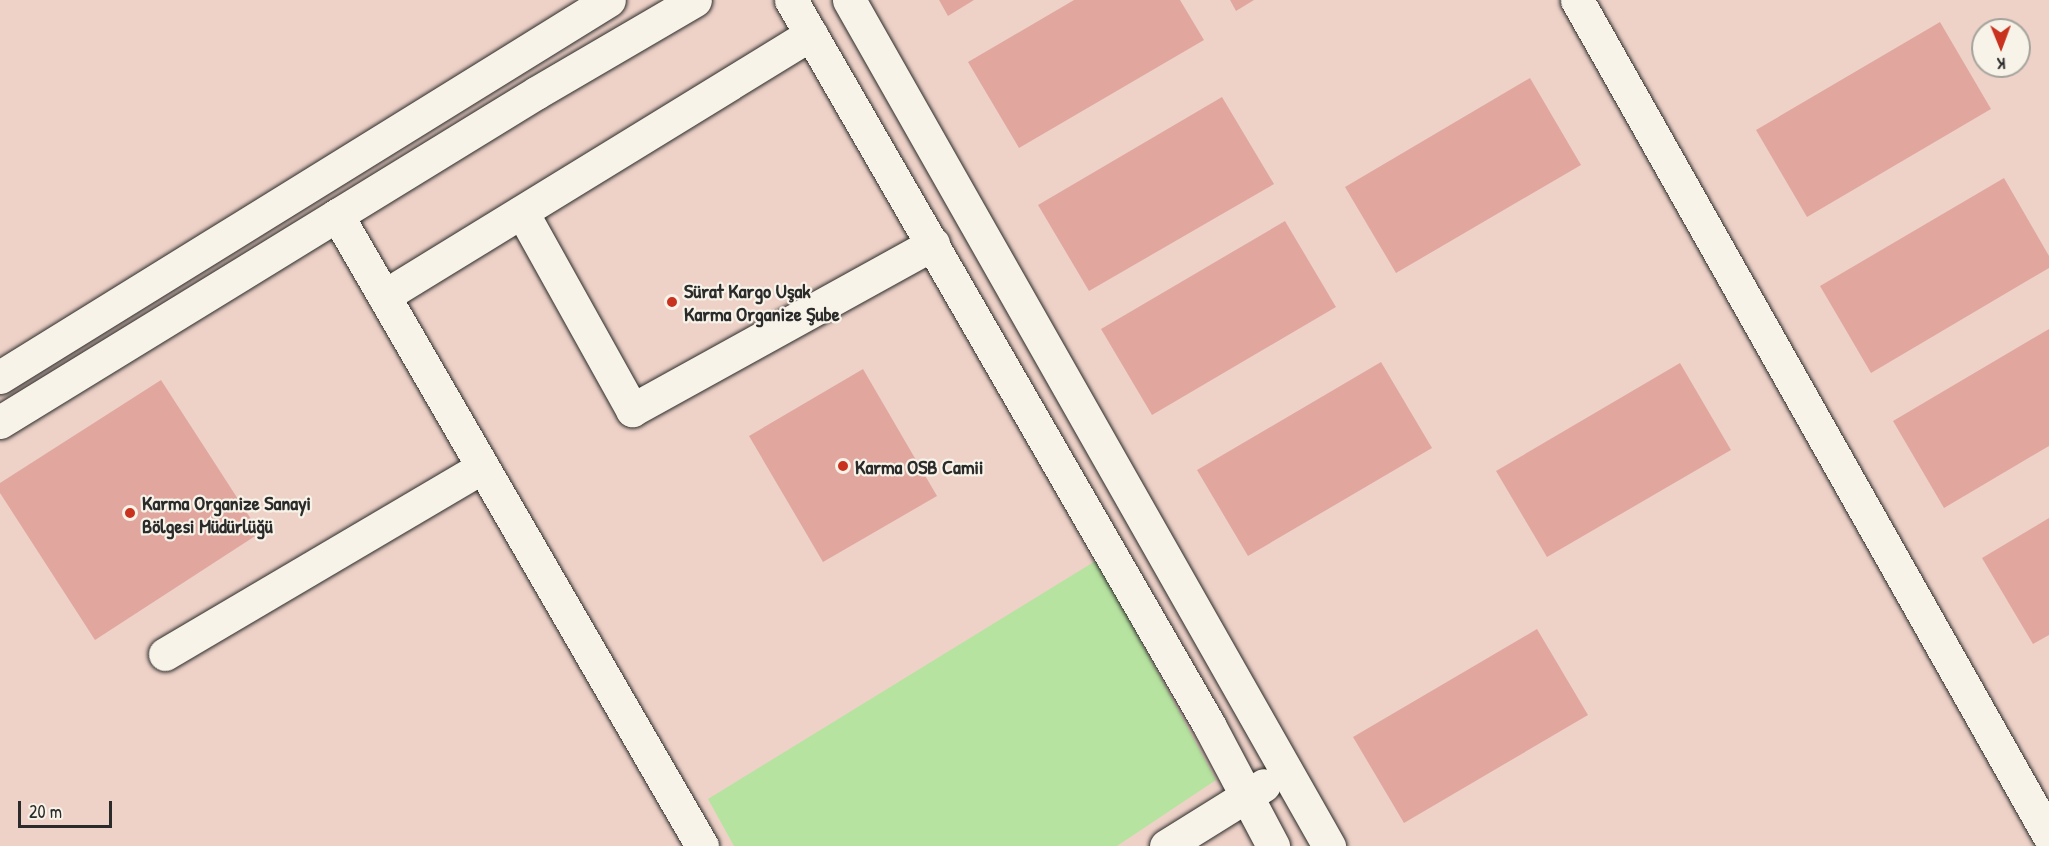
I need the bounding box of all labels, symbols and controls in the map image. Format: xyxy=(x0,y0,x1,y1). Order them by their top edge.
north arrow xyxy=(1971,18,2031,78)
text: K xyxy=(1997,53,2006,75)
place label: Sürat Kargo Uşak Karma Organize Şube xyxy=(684,278,840,325)
marker: Sürat Kargo Uşak Karma Organize Şube xyxy=(665,295,679,309)
place label: Karma OSB Camii xyxy=(855,454,983,478)
marker: Karma OSB Camii xyxy=(836,459,850,473)
place label: Karma Organize Sanayi Bölgesi Müdürlüğü xyxy=(142,490,311,537)
marker: Karma Organize Sanayi Bölgesi Müdürlüğü xyxy=(123,506,137,520)
scale bar xyxy=(21,789,116,827)
text: 20 m xyxy=(29,799,62,824)

